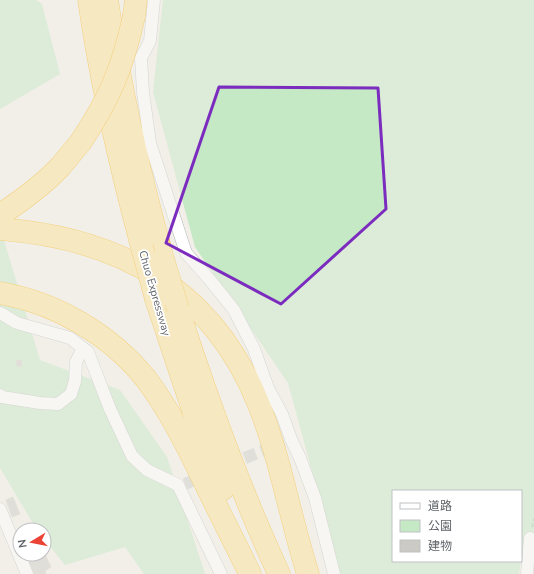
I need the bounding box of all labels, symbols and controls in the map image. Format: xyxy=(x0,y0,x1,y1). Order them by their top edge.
street label: Chuo Expressway xyxy=(135,249,174,338)
legend xyxy=(392,490,522,562)
text: 道路 xyxy=(428,498,452,514)
text: 公園 xyxy=(428,518,452,534)
north arrow xyxy=(12,522,52,562)
text: N xyxy=(15,538,31,549)
text: 建物 xyxy=(428,538,452,554)

